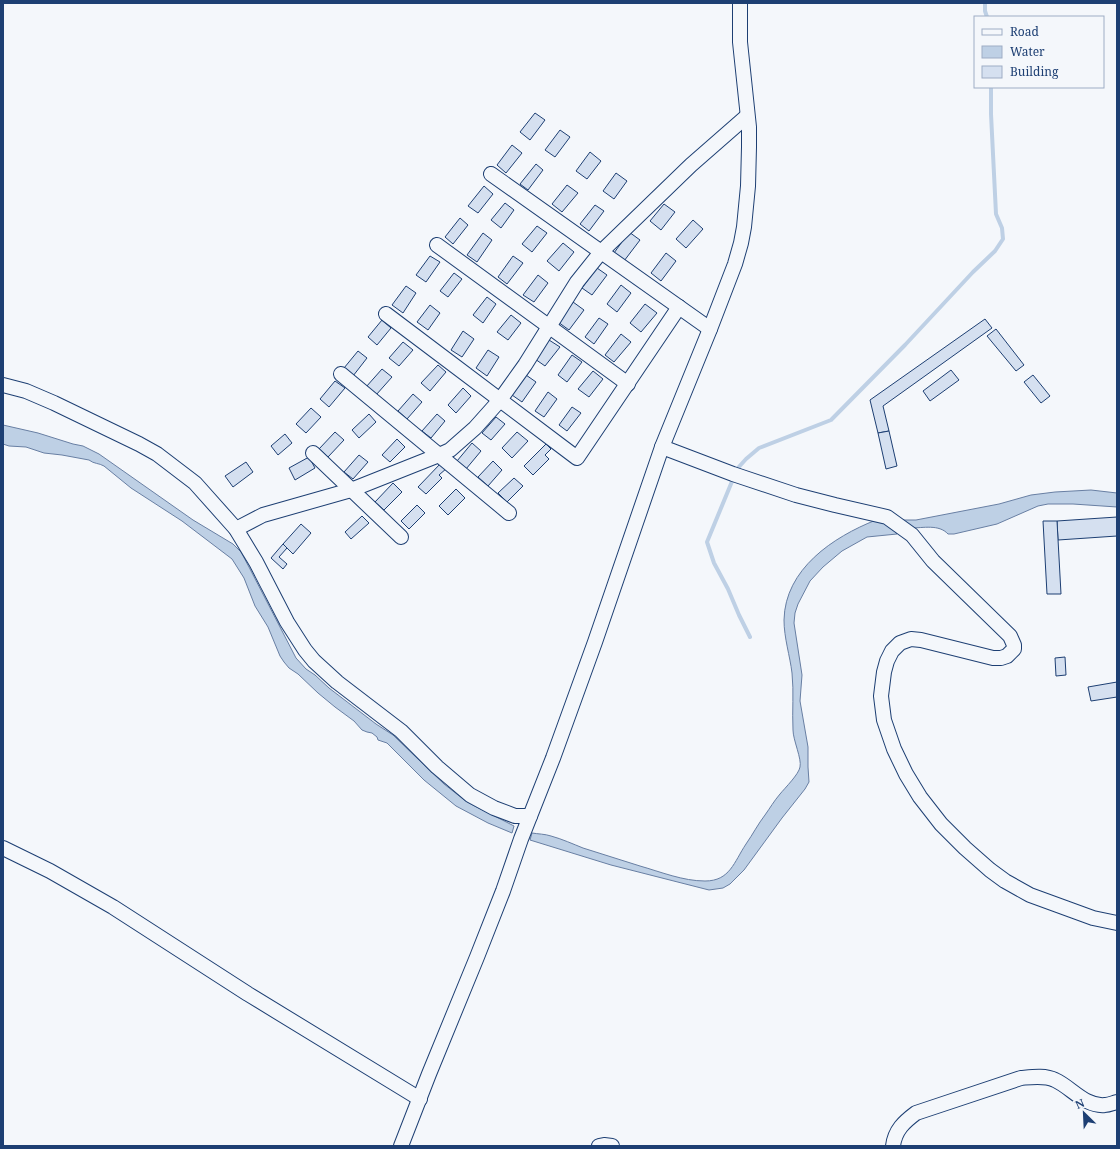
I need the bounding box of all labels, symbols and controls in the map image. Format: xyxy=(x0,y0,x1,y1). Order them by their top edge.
legend xyxy=(974,16,1104,88)
text: Road xyxy=(1010,23,1040,40)
text: Water xyxy=(1010,43,1045,60)
text: Building xyxy=(1010,63,1059,80)
north arrow xyxy=(1064,1093,1104,1133)
text: N xyxy=(1073,1095,1087,1112)

